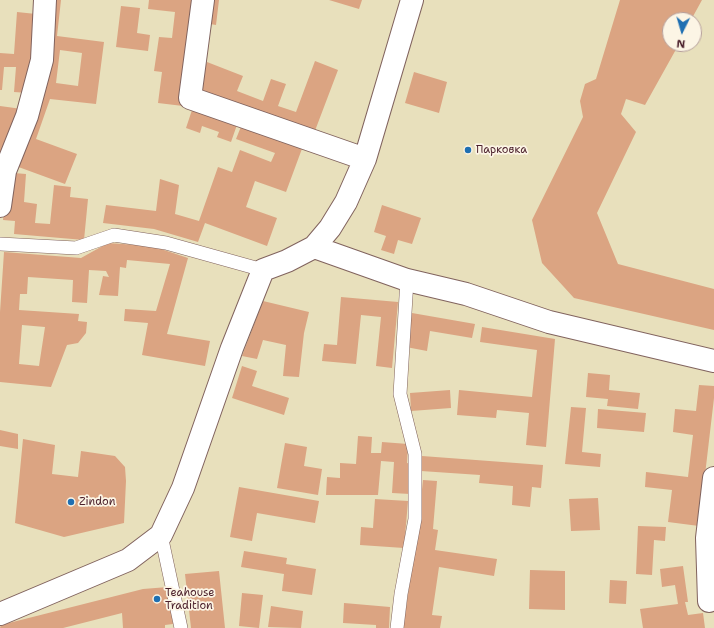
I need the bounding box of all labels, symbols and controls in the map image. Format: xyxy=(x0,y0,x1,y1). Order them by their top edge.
north arrow xyxy=(662,12,702,52)
text: N xyxy=(676,36,686,51)
place label: Парковка xyxy=(476,143,527,157)
marker: Парковка xyxy=(463,145,473,155)
place label: Zindon xyxy=(79,495,116,509)
marker: Zindon xyxy=(66,497,76,507)
place label: Teahouse Tradition xyxy=(165,586,214,612)
marker: Teahouse Tradition xyxy=(152,594,162,604)

